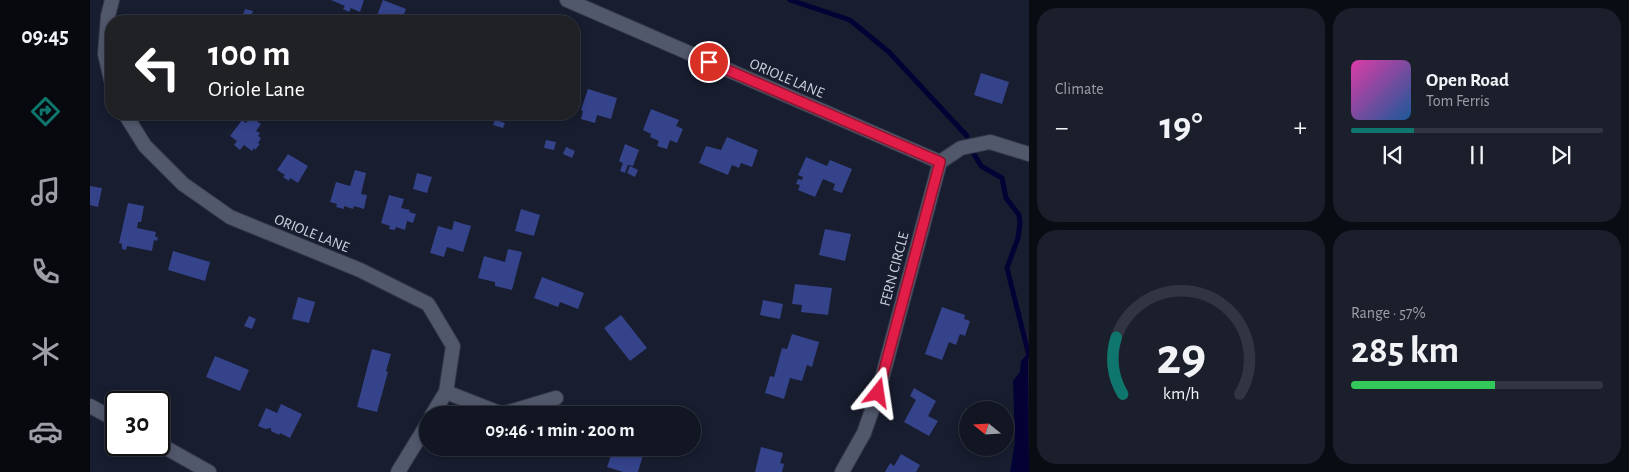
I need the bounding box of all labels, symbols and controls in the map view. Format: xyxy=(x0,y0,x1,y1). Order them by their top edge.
text: 09:45 xyxy=(21,25,69,47)
icon: left xyxy=(125,35,190,100)
text: 100 m xyxy=(208,37,291,72)
pin xyxy=(688,41,730,83)
icon: arrive xyxy=(695,48,723,76)
street label: ORIOLE LANE xyxy=(747,56,826,101)
text: Open Road xyxy=(1426,71,1509,90)
text: Oriole Lane xyxy=(208,78,305,100)
text: Climate xyxy=(1055,81,1104,97)
text: Tom Ferris xyxy=(1426,93,1490,109)
icon: directions xyxy=(28,94,63,129)
text: 19° xyxy=(1159,108,1203,146)
text: − xyxy=(1055,114,1068,142)
text: + xyxy=(1294,114,1307,142)
icon: previous xyxy=(1379,141,1407,169)
icon: pause xyxy=(1463,141,1491,169)
icon: next xyxy=(1547,141,1575,169)
icon: music xyxy=(28,174,63,209)
street label: ORIOLE LANE xyxy=(272,212,351,255)
street label: FERN CIRCLE xyxy=(877,230,912,308)
icon: phone xyxy=(28,254,63,289)
text: Range · 57% xyxy=(1351,305,1426,321)
text: 29 xyxy=(1156,331,1206,383)
text: 285 km xyxy=(1351,332,1459,370)
icon: climate xyxy=(28,334,63,369)
position arrow xyxy=(851,366,903,418)
text: km/h xyxy=(1163,385,1199,403)
speed limit sign: 30 xyxy=(105,391,170,456)
north arrow xyxy=(959,401,1014,456)
map controls xyxy=(959,401,1014,456)
icon: car xyxy=(28,414,63,449)
text: 09:46 · 1 min · 200 m xyxy=(485,421,635,440)

